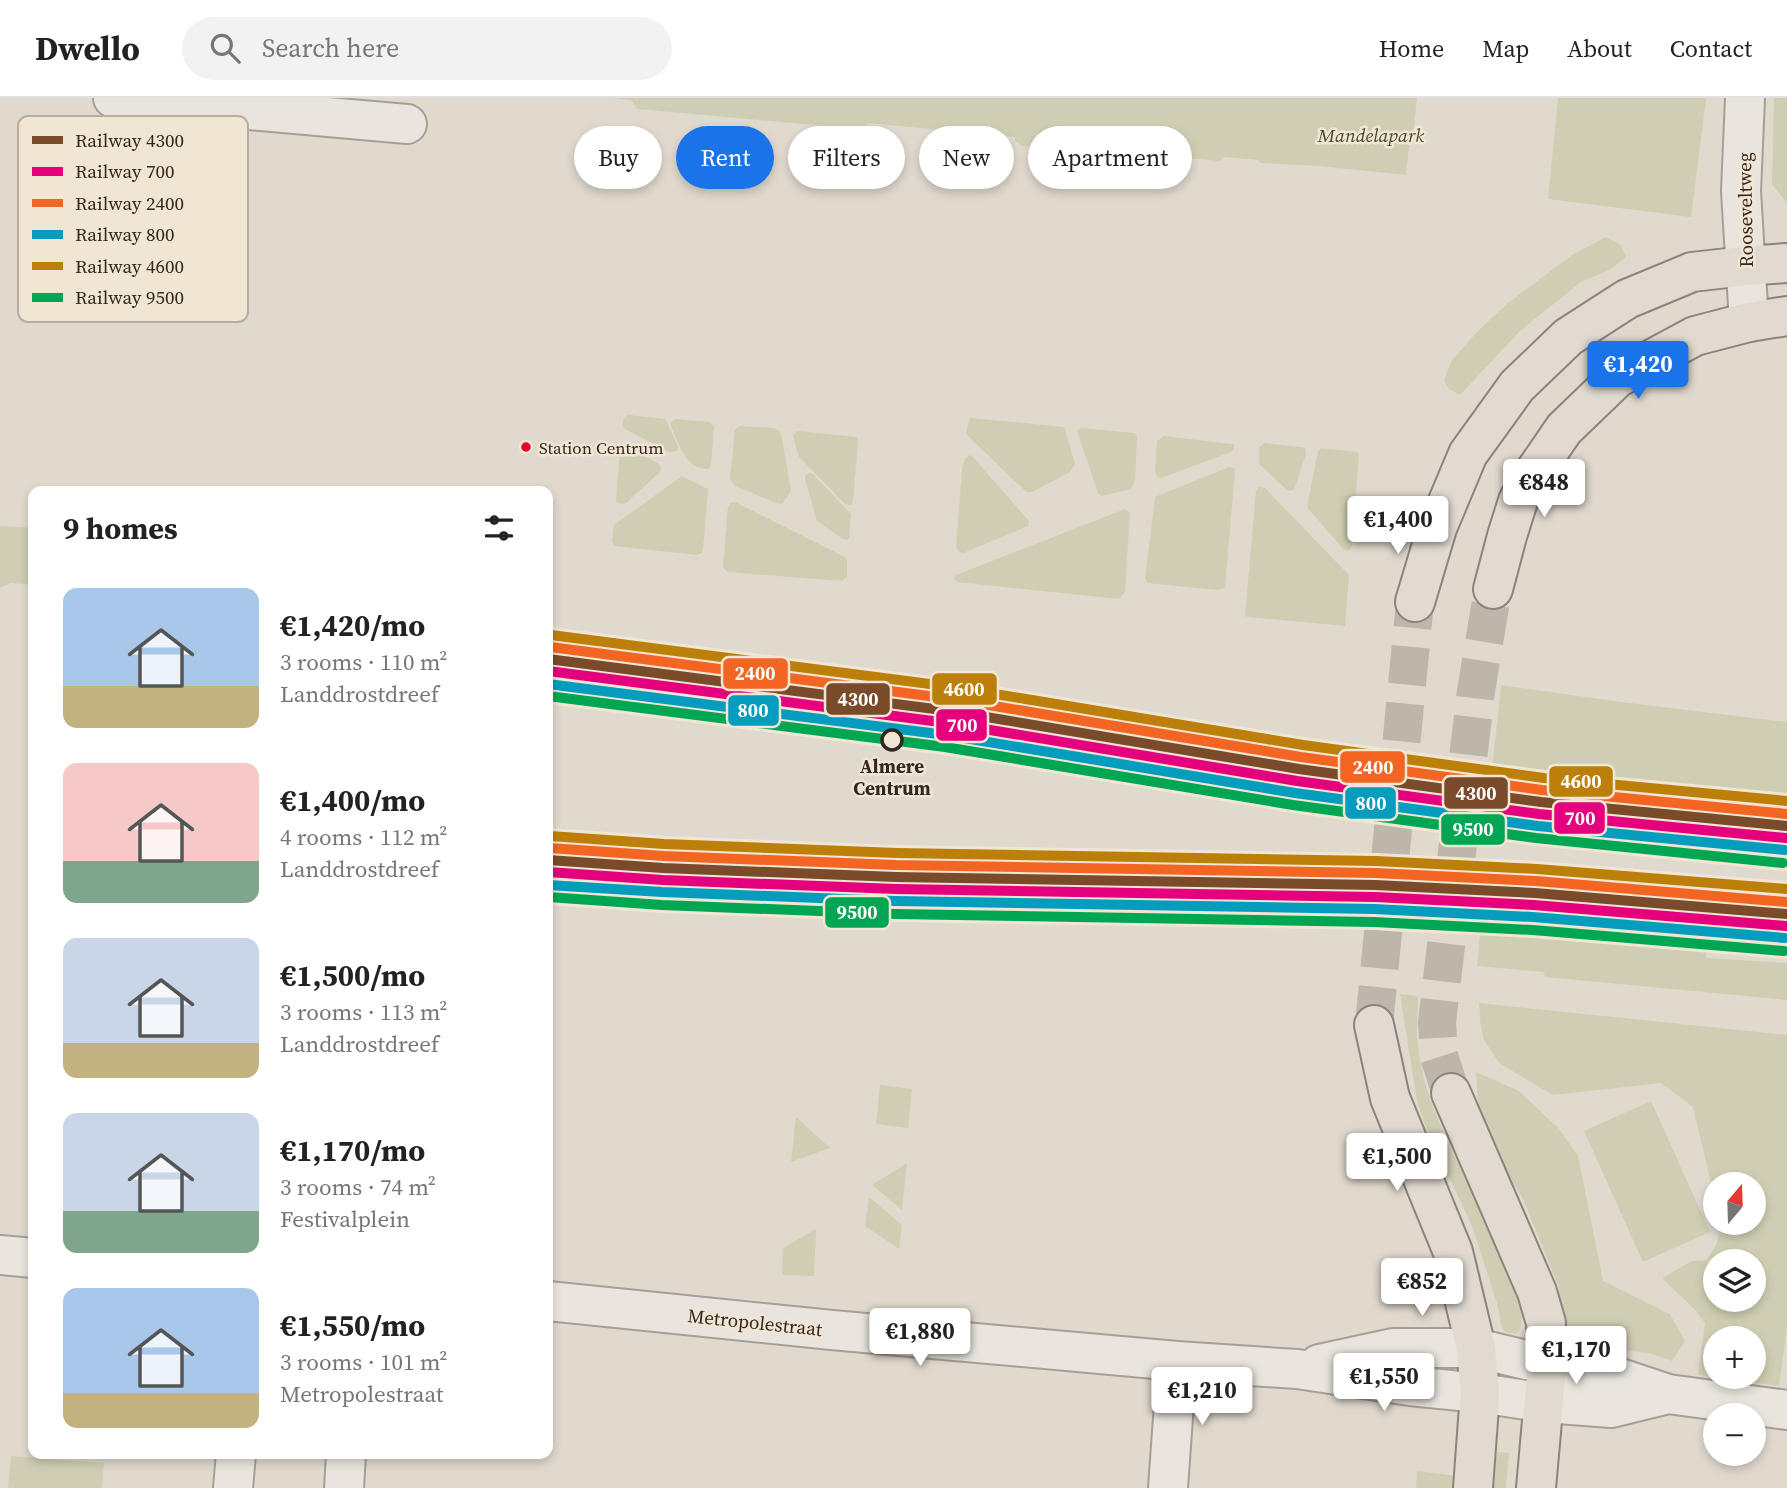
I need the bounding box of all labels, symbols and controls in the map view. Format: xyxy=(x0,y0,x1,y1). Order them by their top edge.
search box xyxy=(182,17,672,80)
text: Dwello xyxy=(35,26,140,71)
icon: search xyxy=(206,29,244,67)
text: Search here xyxy=(262,30,399,66)
text: Home xyxy=(1379,32,1444,65)
text: Map xyxy=(1482,32,1529,65)
text: About xyxy=(1567,32,1632,65)
text: Contact xyxy=(1670,32,1752,65)
legend xyxy=(18,116,248,322)
park label: Mandelapark xyxy=(1317,122,1424,148)
chip: Buy xyxy=(574,126,662,189)
chip: Rent xyxy=(676,126,774,189)
chip: Filters xyxy=(788,126,905,189)
chip: New xyxy=(919,126,1014,189)
chip: Apartment xyxy=(1028,126,1192,189)
text: Railway 4300 xyxy=(75,127,184,153)
street label: Rooseveltweg xyxy=(1731,152,1759,268)
text: Railway 700 xyxy=(75,158,175,184)
text: Railway 2400 xyxy=(75,190,184,216)
text: Railway 800 xyxy=(75,221,175,247)
text: Railway 4600 xyxy=(75,253,184,279)
text: Railway 9500 xyxy=(75,284,184,310)
pin: €1,420 xyxy=(1581,342,1695,401)
text: €1,420 xyxy=(1603,348,1673,380)
place label: Station Centrum xyxy=(539,436,663,460)
marker: Station Centrum xyxy=(519,440,533,454)
pin: €848 xyxy=(1503,460,1585,519)
text: €848 xyxy=(1519,466,1569,498)
pin: €1,400 xyxy=(1341,496,1455,556)
text: €1,400 xyxy=(1363,503,1433,535)
text: 9 homes xyxy=(63,508,178,549)
icon: filters xyxy=(480,509,518,547)
text: €1,420/mo xyxy=(280,605,425,646)
icon: home xyxy=(119,616,203,700)
text: 3 rooms · 110 m² xyxy=(280,646,447,678)
line badge: 2400 xyxy=(722,657,789,690)
text: 2400 xyxy=(734,660,776,686)
line badge: 4600 xyxy=(931,672,998,706)
text: 4600 xyxy=(943,676,985,702)
text: Landdrostdreef xyxy=(280,678,439,710)
line badge: 4300 xyxy=(825,682,891,716)
text: 4300 xyxy=(837,686,879,712)
line badge: 800 xyxy=(727,694,780,727)
text: 800 xyxy=(738,697,768,723)
line badge: 700 xyxy=(935,708,988,742)
text: 700 xyxy=(947,712,977,738)
marker: Almere Centrum xyxy=(881,729,903,751)
line badge: 2400 xyxy=(1339,750,1406,784)
place label: Almere Centrum xyxy=(853,753,931,801)
text: 2400 xyxy=(1352,754,1394,780)
line badge: 4600 xyxy=(1548,765,1614,798)
text: 4600 xyxy=(1560,768,1602,794)
line badge: 4300 xyxy=(1443,776,1509,810)
text: €1,400/mo xyxy=(280,780,425,821)
text: 4300 xyxy=(1455,780,1497,806)
line badge: 800 xyxy=(1344,786,1397,820)
text: 800 xyxy=(1356,790,1386,816)
icon: home xyxy=(119,791,203,875)
line badge: 700 xyxy=(1553,801,1606,835)
text: 700 xyxy=(1565,805,1595,831)
line badge: 9500 xyxy=(1440,813,1506,846)
text: 9500 xyxy=(1452,816,1494,842)
text: 4 rooms · 112 m² xyxy=(280,821,447,853)
text: Landdrostdreef xyxy=(280,853,439,885)
line badge: 9500 xyxy=(824,896,890,929)
text: 9500 xyxy=(836,899,878,925)
text: €1,500/mo xyxy=(280,955,425,996)
icon: home xyxy=(119,966,203,1050)
text: 3 rooms · 113 m² xyxy=(280,996,447,1028)
text: Landdrostdreef xyxy=(280,1028,439,1060)
text: €1,170/mo xyxy=(280,1130,425,1171)
pin: €1,500 xyxy=(1340,1134,1454,1193)
text: €1,500 xyxy=(1362,1140,1432,1172)
icon: home xyxy=(119,1141,203,1225)
text: 3 rooms · 74 m² xyxy=(280,1171,436,1203)
north arrow xyxy=(1703,1172,1766,1236)
map controls xyxy=(1703,1172,1766,1466)
text: Festivalplein xyxy=(280,1203,410,1235)
button: layers xyxy=(1703,1249,1766,1312)
pin: €852 xyxy=(1381,1258,1463,1318)
text: €852 xyxy=(1397,1265,1447,1297)
street label: Metropolestraat xyxy=(686,1302,824,1342)
text: €1,550/mo xyxy=(280,1305,425,1346)
pin: €1,880 xyxy=(863,1308,977,1368)
text: €1,880 xyxy=(885,1315,955,1347)
icon: home xyxy=(119,1316,203,1400)
pin: €1,170 xyxy=(1519,1326,1633,1386)
button: + xyxy=(1703,1326,1766,1389)
text: €1,170 xyxy=(1541,1333,1611,1365)
text: 3 rooms · 101 m² xyxy=(280,1346,447,1378)
pin: €1,550 xyxy=(1327,1354,1441,1413)
text: €1,550 xyxy=(1349,1360,1419,1392)
pin: €1,210 xyxy=(1145,1368,1259,1427)
text: €1,210 xyxy=(1167,1374,1237,1406)
text: Metropolestraat xyxy=(280,1378,444,1410)
button: − xyxy=(1703,1403,1766,1466)

